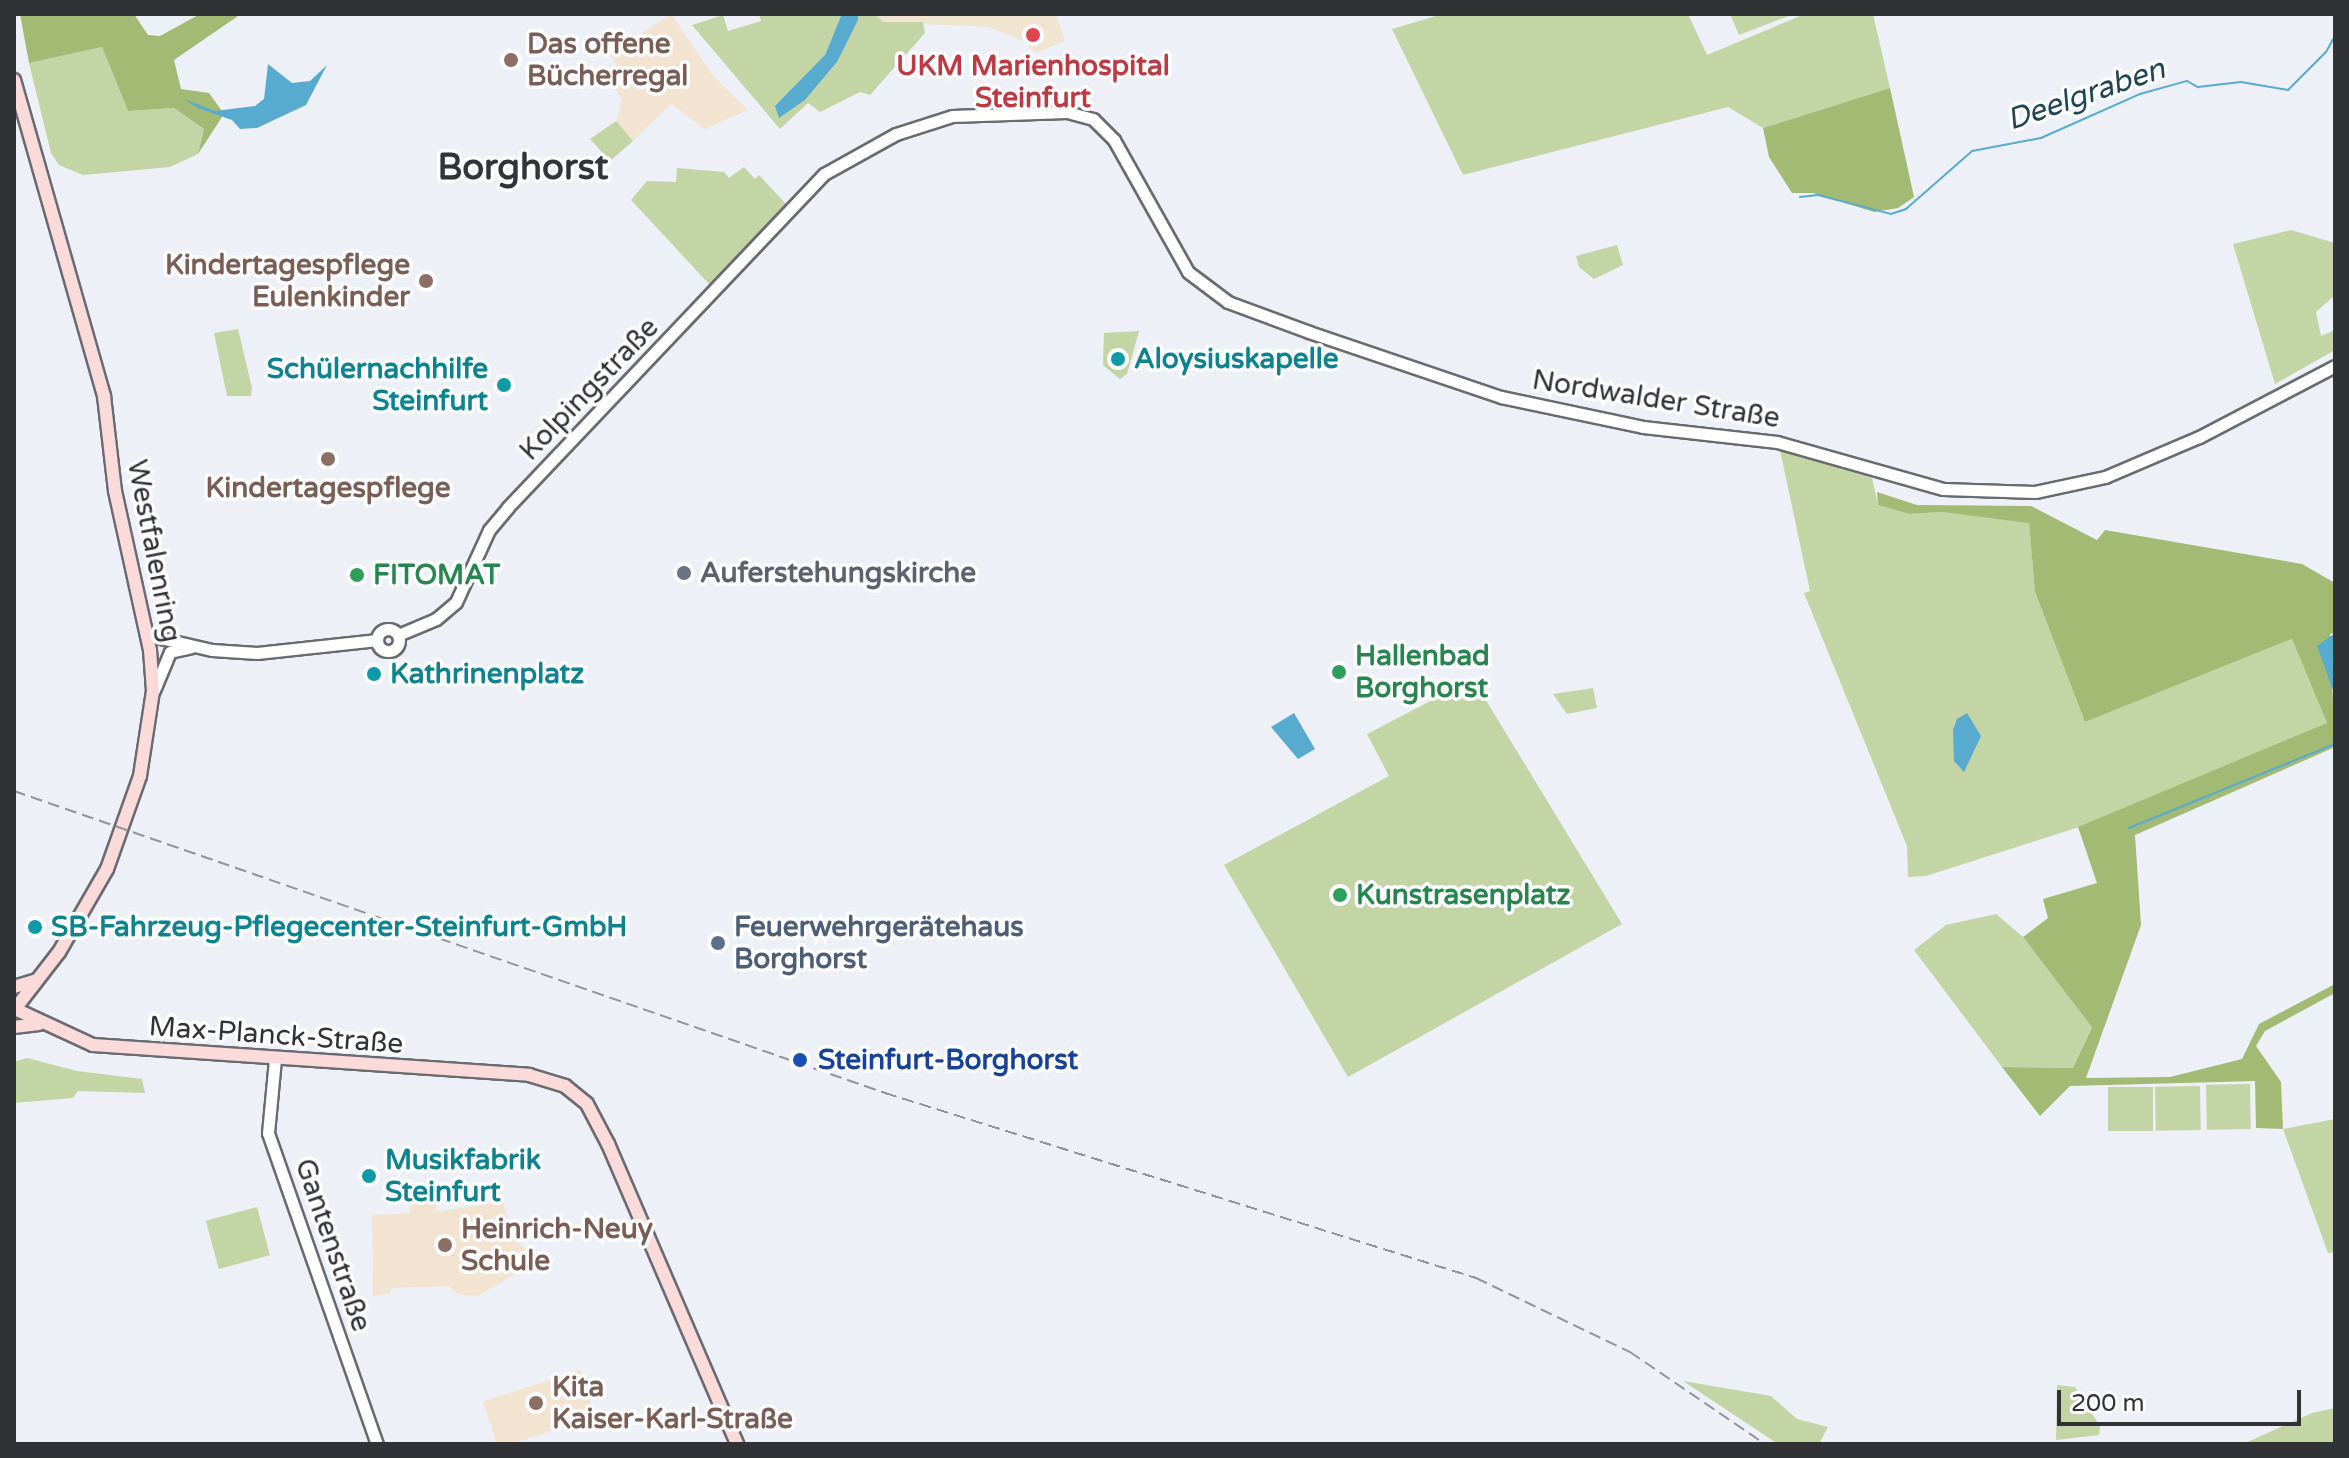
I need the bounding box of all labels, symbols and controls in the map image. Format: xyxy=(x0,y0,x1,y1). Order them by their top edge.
marker: UKM Marienhospital Steinfurt xyxy=(1022,24,1044,46)
place label: Das offene Bücherregal xyxy=(527,27,688,93)
place label: UKM Marienhospital Steinfurt xyxy=(896,49,1170,115)
marker: Das offene Bücherregal xyxy=(502,51,520,69)
water label: Deelgraben xyxy=(2002,51,2170,139)
district label: Borghorst xyxy=(437,146,609,190)
place label: Kindertagespflege Eulenkinder xyxy=(165,248,410,314)
marker: Kindertagespflege Eulenkinder xyxy=(417,272,435,290)
street label: Kolpingstraße xyxy=(512,311,666,467)
place label: Aloysiuskapelle xyxy=(1134,342,1338,376)
marker: Aloysiuskapelle xyxy=(1109,350,1127,368)
place label: Schülernachhilfe Steinfurt xyxy=(267,352,488,418)
street label: Nordwalder Straße xyxy=(1530,363,1782,435)
marker: Schülernachhilfe Steinfurt xyxy=(495,376,513,394)
marker: Kindertagespflege xyxy=(319,450,337,468)
street label: Westfalenring xyxy=(120,457,188,645)
place label: Kindertagespflege xyxy=(205,471,451,505)
place label: Auferstehungskirche xyxy=(700,556,976,590)
place label: FITOMAT xyxy=(373,558,500,592)
marker: Auferstehungskirche xyxy=(675,564,693,582)
marker: FITOMAT xyxy=(348,566,366,584)
place label: Hallenbad Borghorst xyxy=(1355,639,1490,705)
place label: Kathrinenplatz xyxy=(390,657,584,691)
marker: Hallenbad Borghorst xyxy=(1330,663,1348,681)
marker: Kathrinenplatz xyxy=(365,665,383,683)
place label: Kunstrasenplatz xyxy=(1356,878,1570,912)
marker: Kunstrasenplatz xyxy=(1331,886,1349,904)
place label: SB-Fahrzeug-Pflegecenter-Steinfurt-GmbH xyxy=(51,910,627,944)
place label: Feuerwehrgerätehaus Borghorst xyxy=(734,910,1024,976)
marker: SB-Fahrzeug-Pflegecenter-Steinfurt-GmbH xyxy=(26,918,44,936)
marker: Feuerwehrgerätehaus Borghorst xyxy=(709,934,727,952)
street label: Max-Planck-Straße xyxy=(148,1009,404,1061)
place label: Steinfurt-Borghorst xyxy=(818,1043,1078,1077)
marker: Steinfurt-Borghorst xyxy=(789,1049,811,1071)
place label: Musikfabrik Steinfurt xyxy=(385,1143,541,1209)
street label: Gantenstraße xyxy=(288,1154,378,1336)
marker: Musikfabrik Steinfurt xyxy=(360,1167,378,1185)
place label: Heinrich-Neuy Schule xyxy=(461,1212,653,1278)
marker: Heinrich-Neuy Schule xyxy=(436,1236,454,1254)
place label: Kita Kaiser-Karl-Straße xyxy=(552,1370,793,1436)
scale bar xyxy=(2061,1374,2305,1424)
text: 200 m xyxy=(2071,1389,2145,1418)
marker: Kita Kaiser-Karl-Straße xyxy=(527,1394,545,1412)

